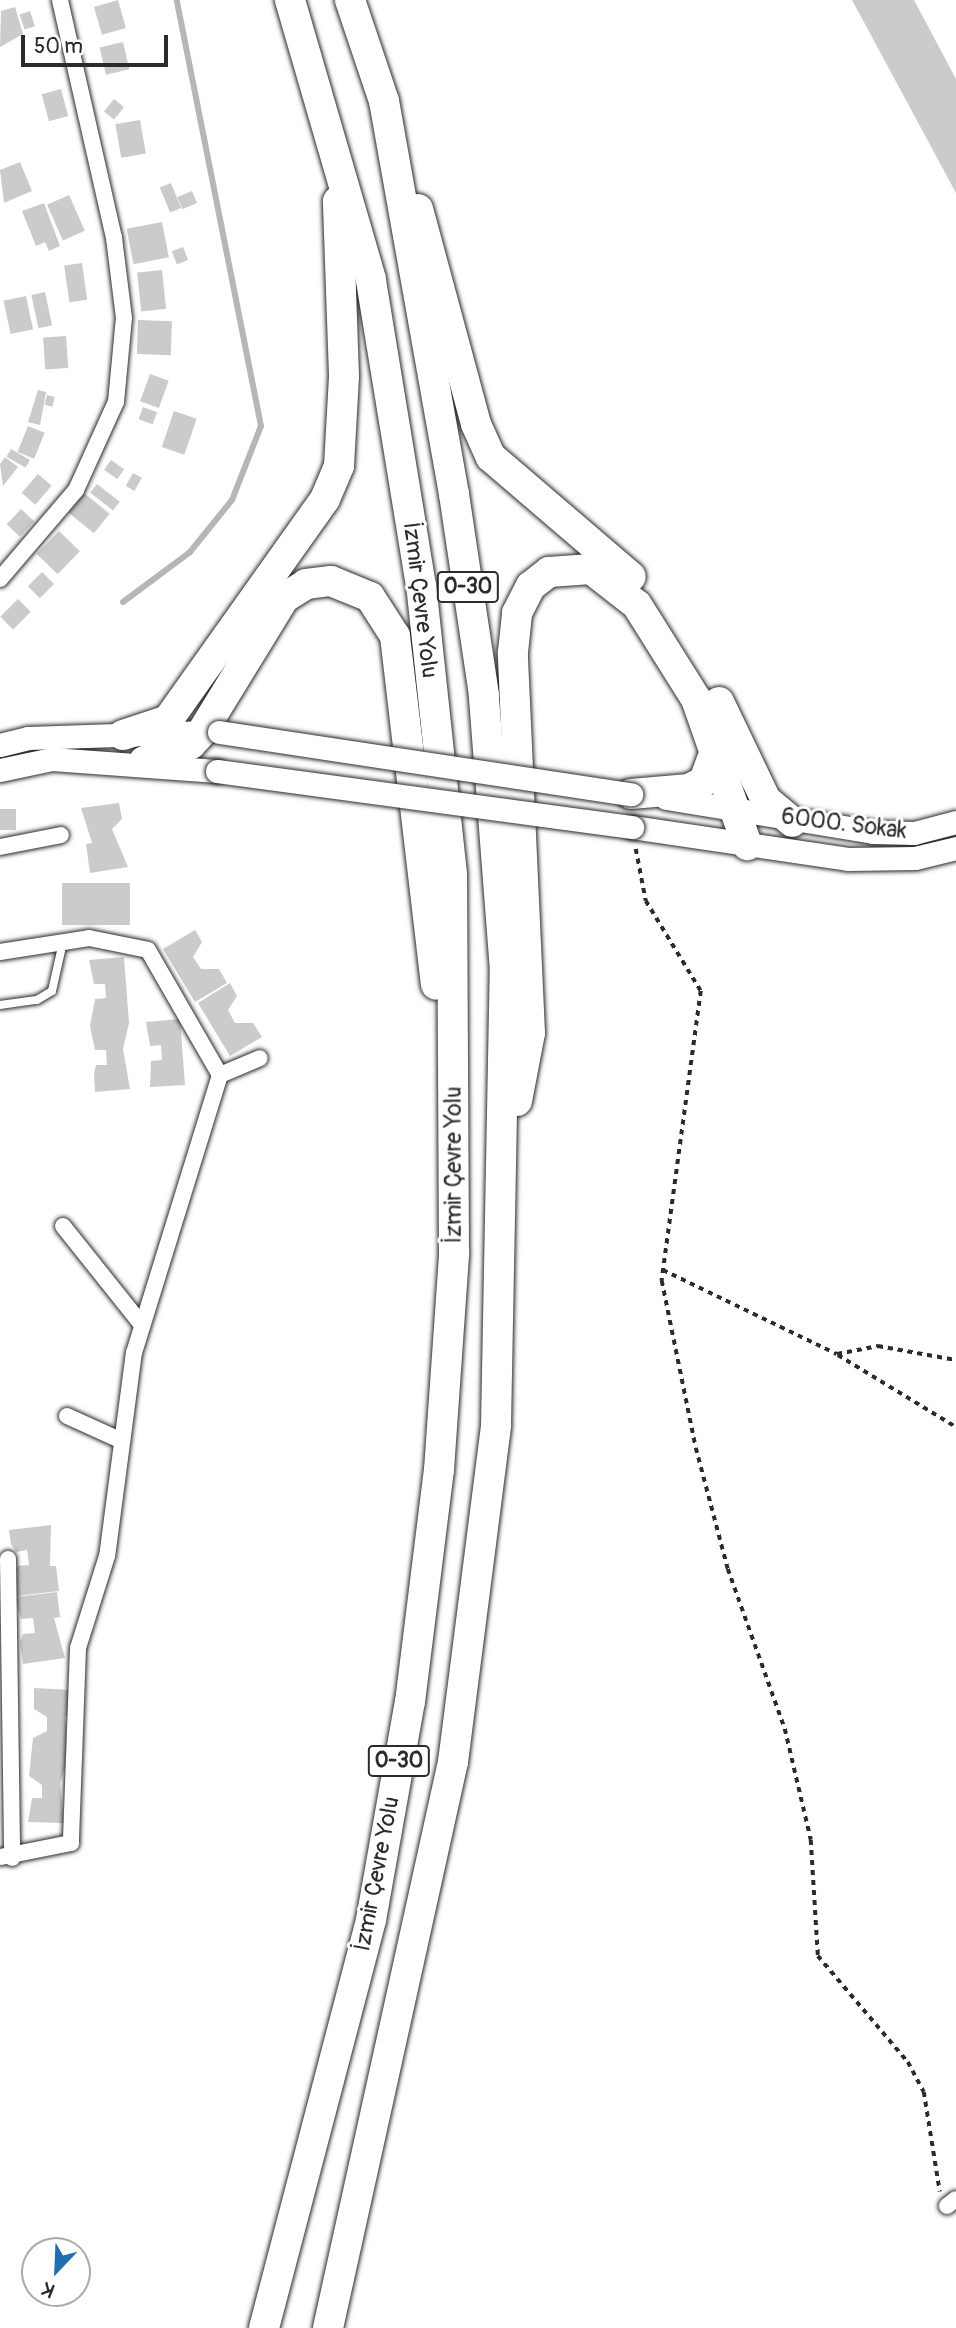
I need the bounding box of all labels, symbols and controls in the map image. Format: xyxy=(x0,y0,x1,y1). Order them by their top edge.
scale bar xyxy=(24,21,172,65)
text: 50 m xyxy=(34,33,83,60)
street label: İzmir Çevre Yolu xyxy=(397,520,443,680)
road number: O-30 xyxy=(436,570,500,604)
street label: 6000. Sokak xyxy=(780,803,908,845)
street label: İzmir Çevre Yolu xyxy=(440,1086,468,1244)
road number: O-30 xyxy=(368,1744,430,1778)
street label: İzmir Çevre Yolu xyxy=(348,1794,406,1954)
north arrow xyxy=(21,2237,91,2307)
text: K xyxy=(39,2276,59,2303)

